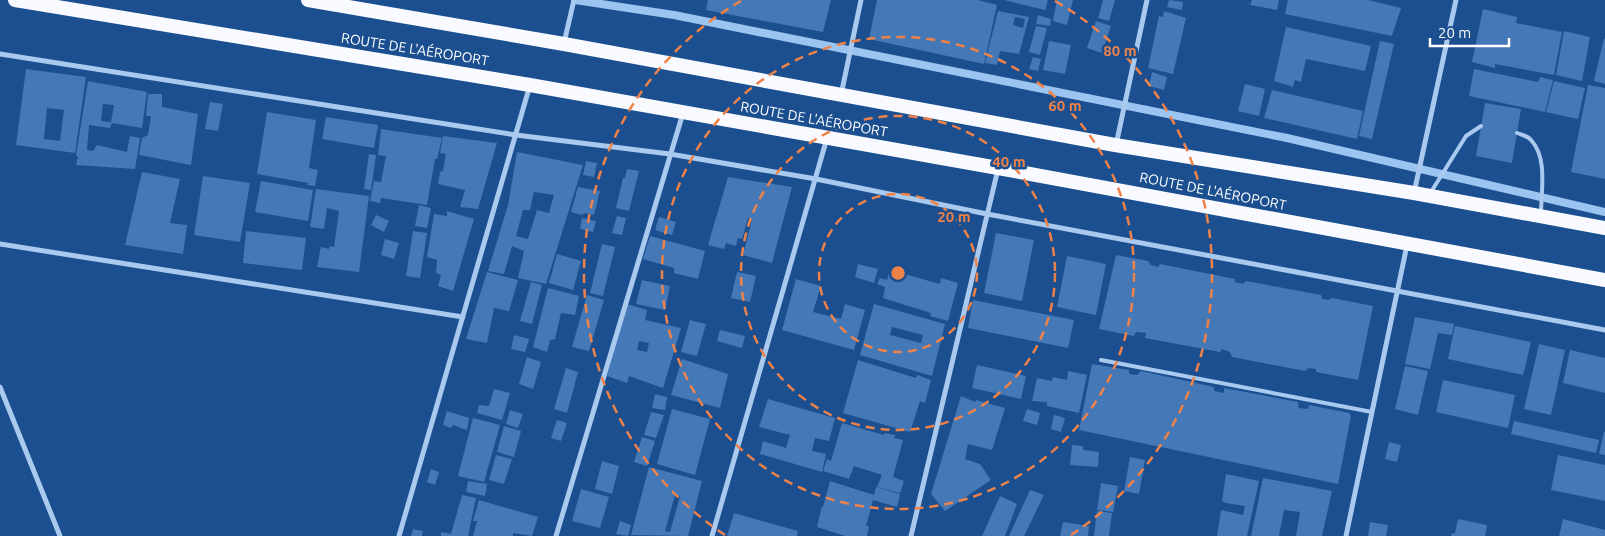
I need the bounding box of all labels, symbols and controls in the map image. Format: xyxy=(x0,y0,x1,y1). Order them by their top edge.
scale bar xyxy=(1430,15,1509,47)
text: 20 m xyxy=(1438,24,1471,41)
street label: ROUTE DE L'AÉROPORT xyxy=(340,28,490,69)
text: 80 m xyxy=(1103,42,1137,59)
street label: ROUTE DE L'AÉROPORT xyxy=(739,97,889,140)
text: 60 m xyxy=(1048,97,1082,114)
text: 40 m xyxy=(992,153,1026,170)
street label: ROUTE DE L'AÉROPORT xyxy=(1138,168,1288,213)
text: 20 m xyxy=(937,208,971,225)
centre of rings xyxy=(889,264,907,282)

